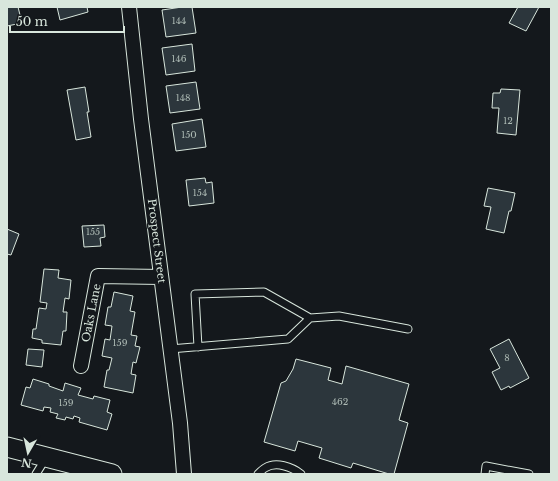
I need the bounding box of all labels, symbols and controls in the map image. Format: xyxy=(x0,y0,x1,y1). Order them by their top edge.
scale bar xyxy=(10,8,124,34)
text: 50 m xyxy=(16,14,48,29)
house number: 144 xyxy=(172,15,186,26)
house number: 146 xyxy=(171,53,187,64)
house number: 148 xyxy=(176,92,190,103)
house number: 12 xyxy=(503,115,513,126)
house number: 150 xyxy=(181,129,197,140)
house number: 154 xyxy=(193,187,207,198)
street label: Prospect Street xyxy=(145,198,169,285)
house number: 155 xyxy=(86,226,100,237)
street label: Oaks Lane xyxy=(78,283,104,343)
house number: 159 xyxy=(113,337,128,348)
house number: 8 xyxy=(504,352,510,363)
house number: 462 xyxy=(332,396,348,407)
house number: 159 xyxy=(59,397,74,408)
north arrow xyxy=(8,433,48,473)
text: N xyxy=(20,455,33,471)

